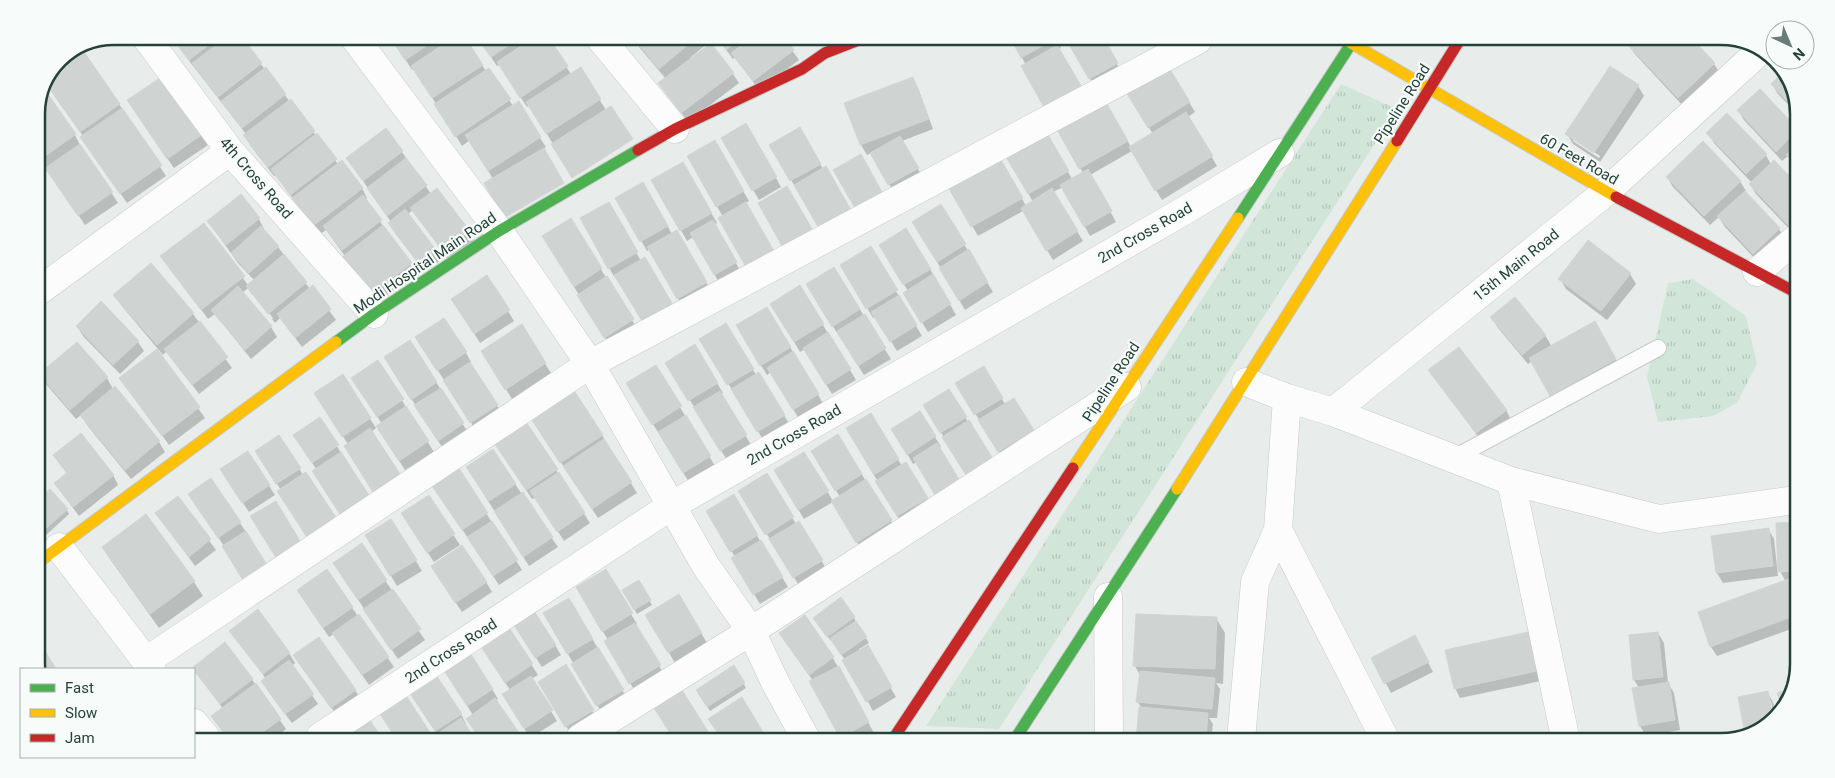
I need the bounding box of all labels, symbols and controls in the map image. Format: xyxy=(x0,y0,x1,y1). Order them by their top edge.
north arrow xyxy=(1765,20,1815,70)
text: N xyxy=(1790,45,1808,64)
street label: Pipeline Road xyxy=(1370,61,1434,147)
street label: 60 Feet Road xyxy=(1537,129,1621,189)
street label: 4th Cross Road xyxy=(216,134,296,222)
street label: 2nd Cross Road xyxy=(1095,199,1195,267)
street label: Modi Hospital Main Road xyxy=(350,208,500,318)
street label: 15th Main Road xyxy=(1470,225,1562,305)
street label: Pipeline Road xyxy=(1079,339,1143,425)
street label: 2nd Cross Road xyxy=(744,401,844,469)
street label: 2nd Cross Road xyxy=(402,615,500,687)
legend xyxy=(20,668,195,758)
text: Fast xyxy=(65,679,94,697)
text: Slow xyxy=(65,704,97,722)
text: Jam xyxy=(65,729,95,747)

